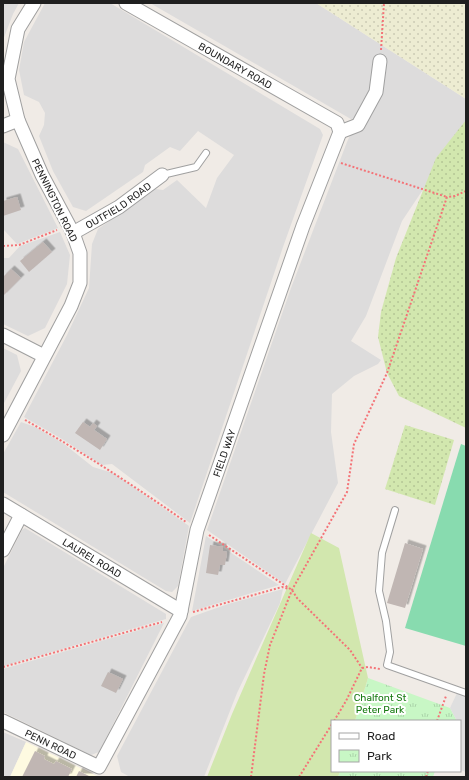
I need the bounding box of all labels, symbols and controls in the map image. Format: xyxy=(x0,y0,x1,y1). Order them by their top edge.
street label: BOUNDARY ROAD xyxy=(196,41,274,92)
street label: PENNINGTON ROAD xyxy=(29,157,80,244)
street label: OUTFIELD ROAD xyxy=(84,180,154,232)
street label: FIELD WAY xyxy=(211,427,239,479)
street label: LAUREL ROAD xyxy=(60,536,123,581)
park label: Chalfont St Peter Park xyxy=(354,692,406,716)
legend xyxy=(331,720,461,772)
street label: PENN ROAD xyxy=(23,727,78,762)
text: Road xyxy=(367,729,395,743)
text: Park xyxy=(367,749,393,763)

